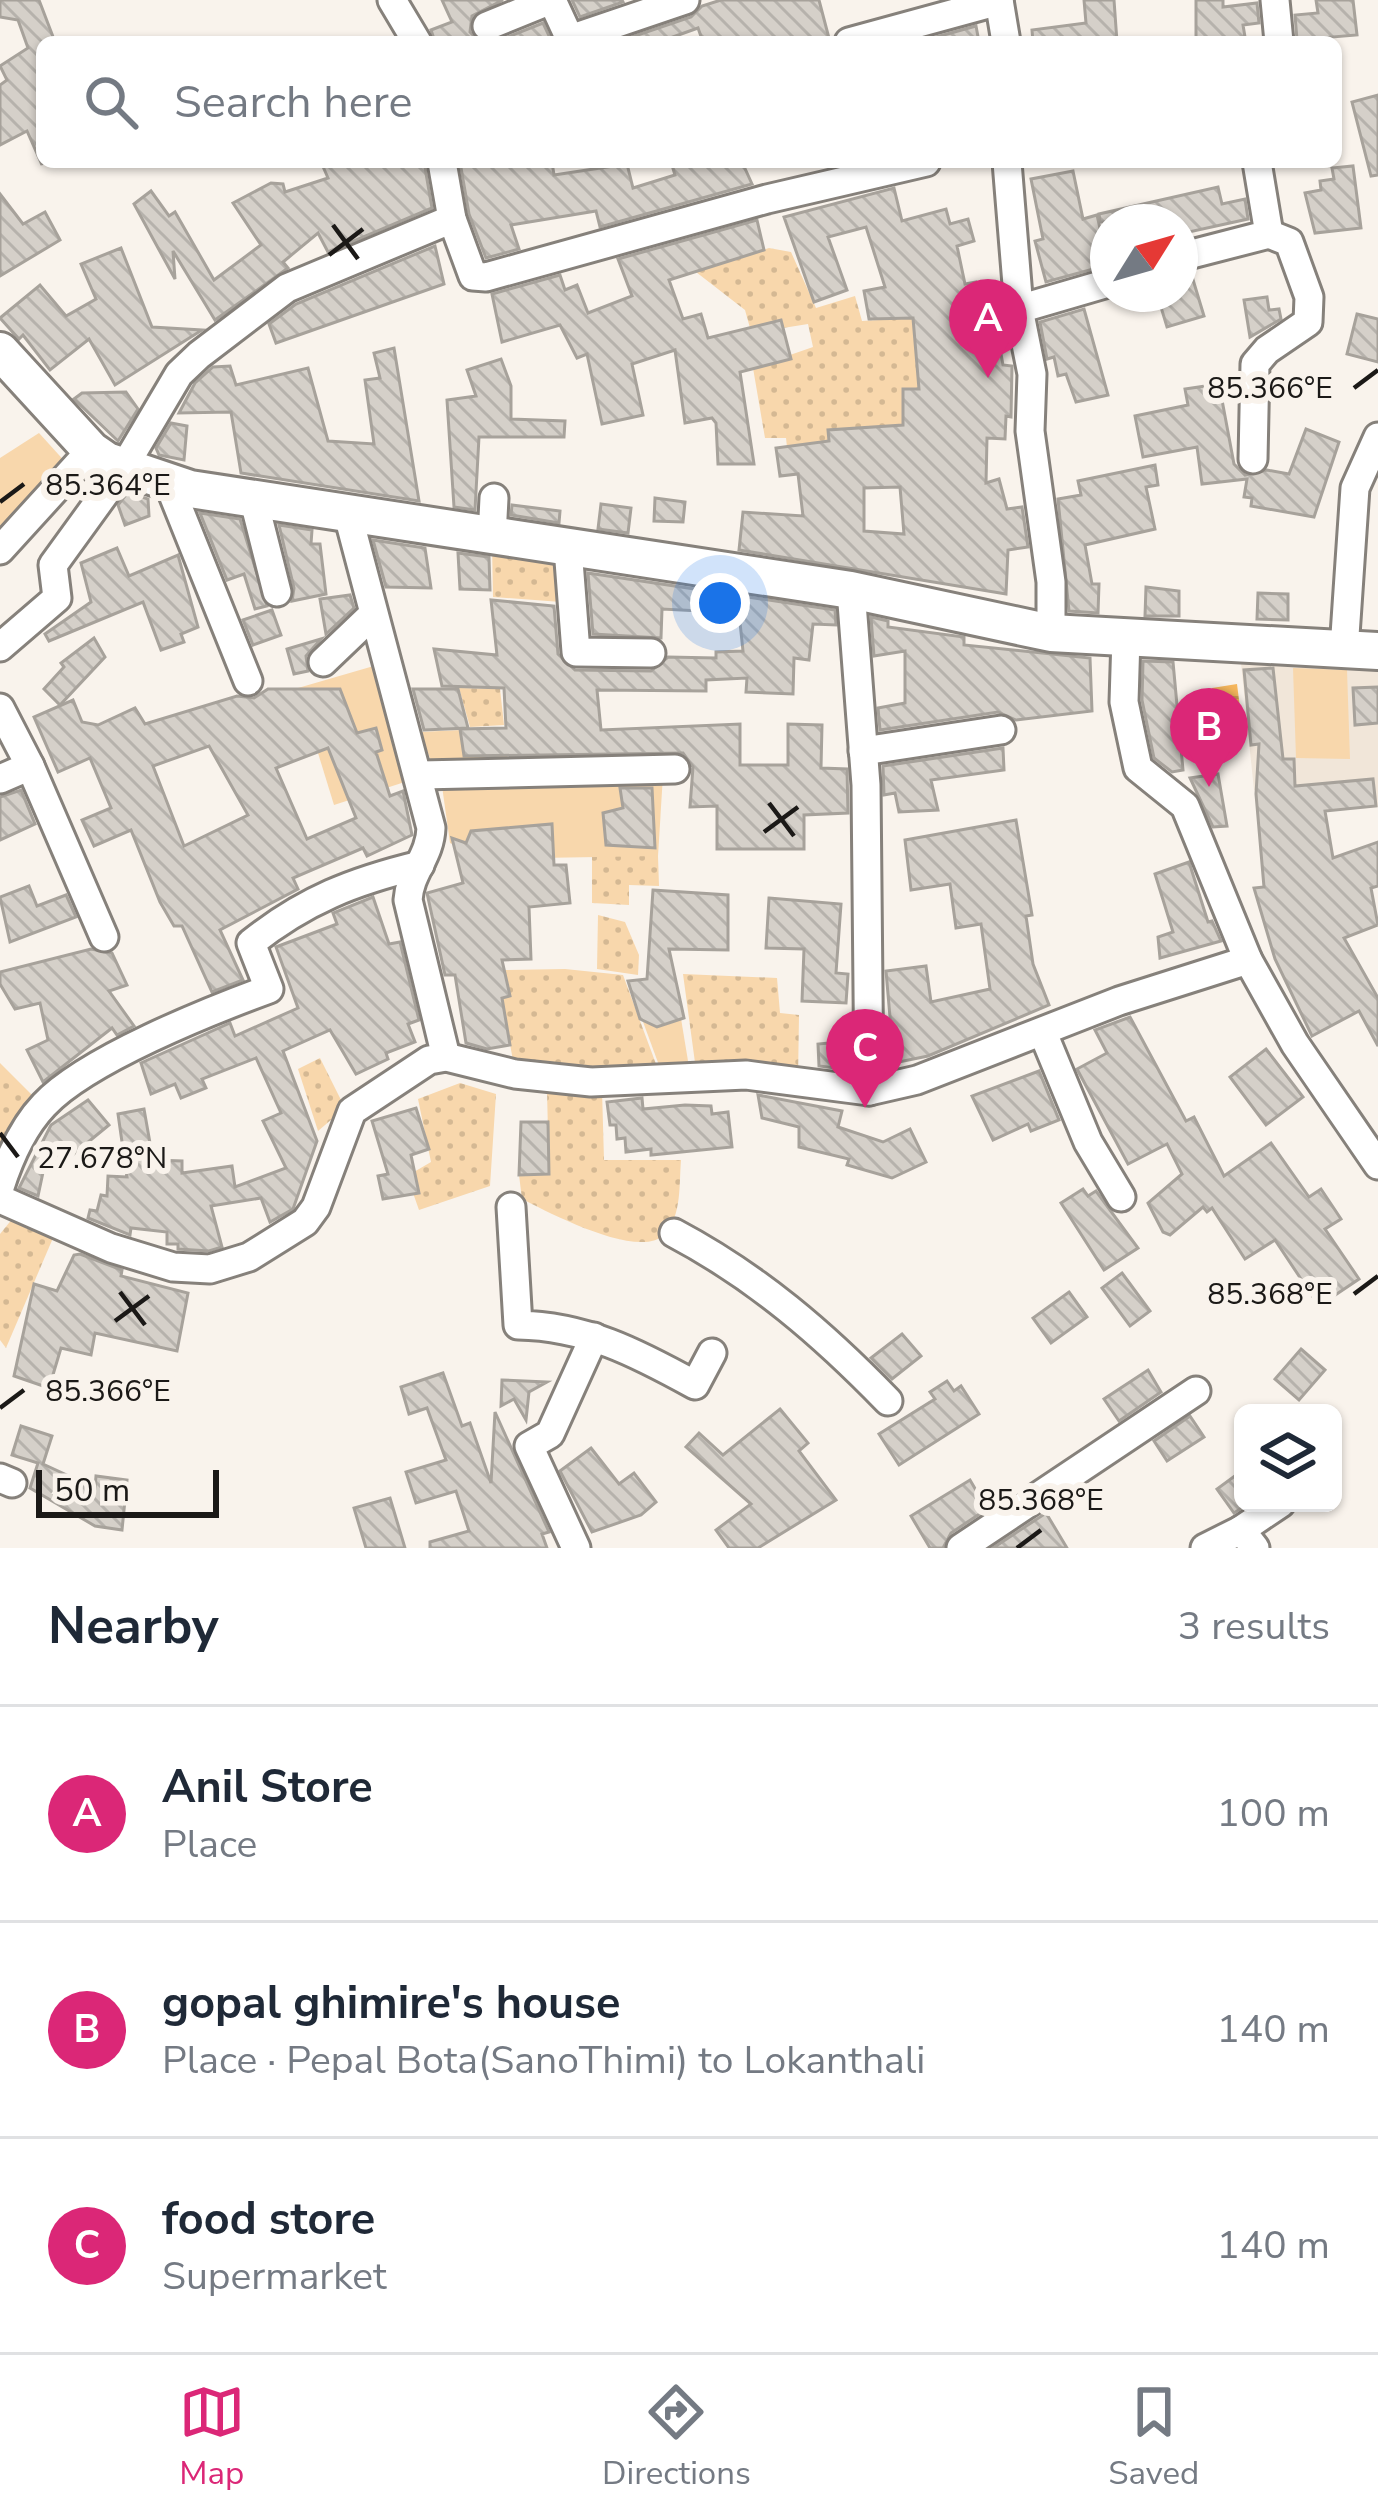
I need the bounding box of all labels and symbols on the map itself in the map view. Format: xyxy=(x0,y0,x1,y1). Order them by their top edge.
north arrow xyxy=(1090,204,1198,312)
pin: A xyxy=(949,279,1027,378)
text: 85.366°E xyxy=(1207,368,1333,409)
text: 85.364°E xyxy=(45,465,171,506)
your location xyxy=(690,573,750,633)
pin: B xyxy=(1170,688,1248,787)
pin: C xyxy=(826,1009,904,1108)
text: 27.678°N xyxy=(37,1138,167,1179)
text: 85.368°E xyxy=(1207,1274,1333,1315)
text: 85.366°E xyxy=(45,1371,171,1412)
scale bar xyxy=(36,1464,219,1517)
text: 85.368°E xyxy=(978,1480,1104,1521)

